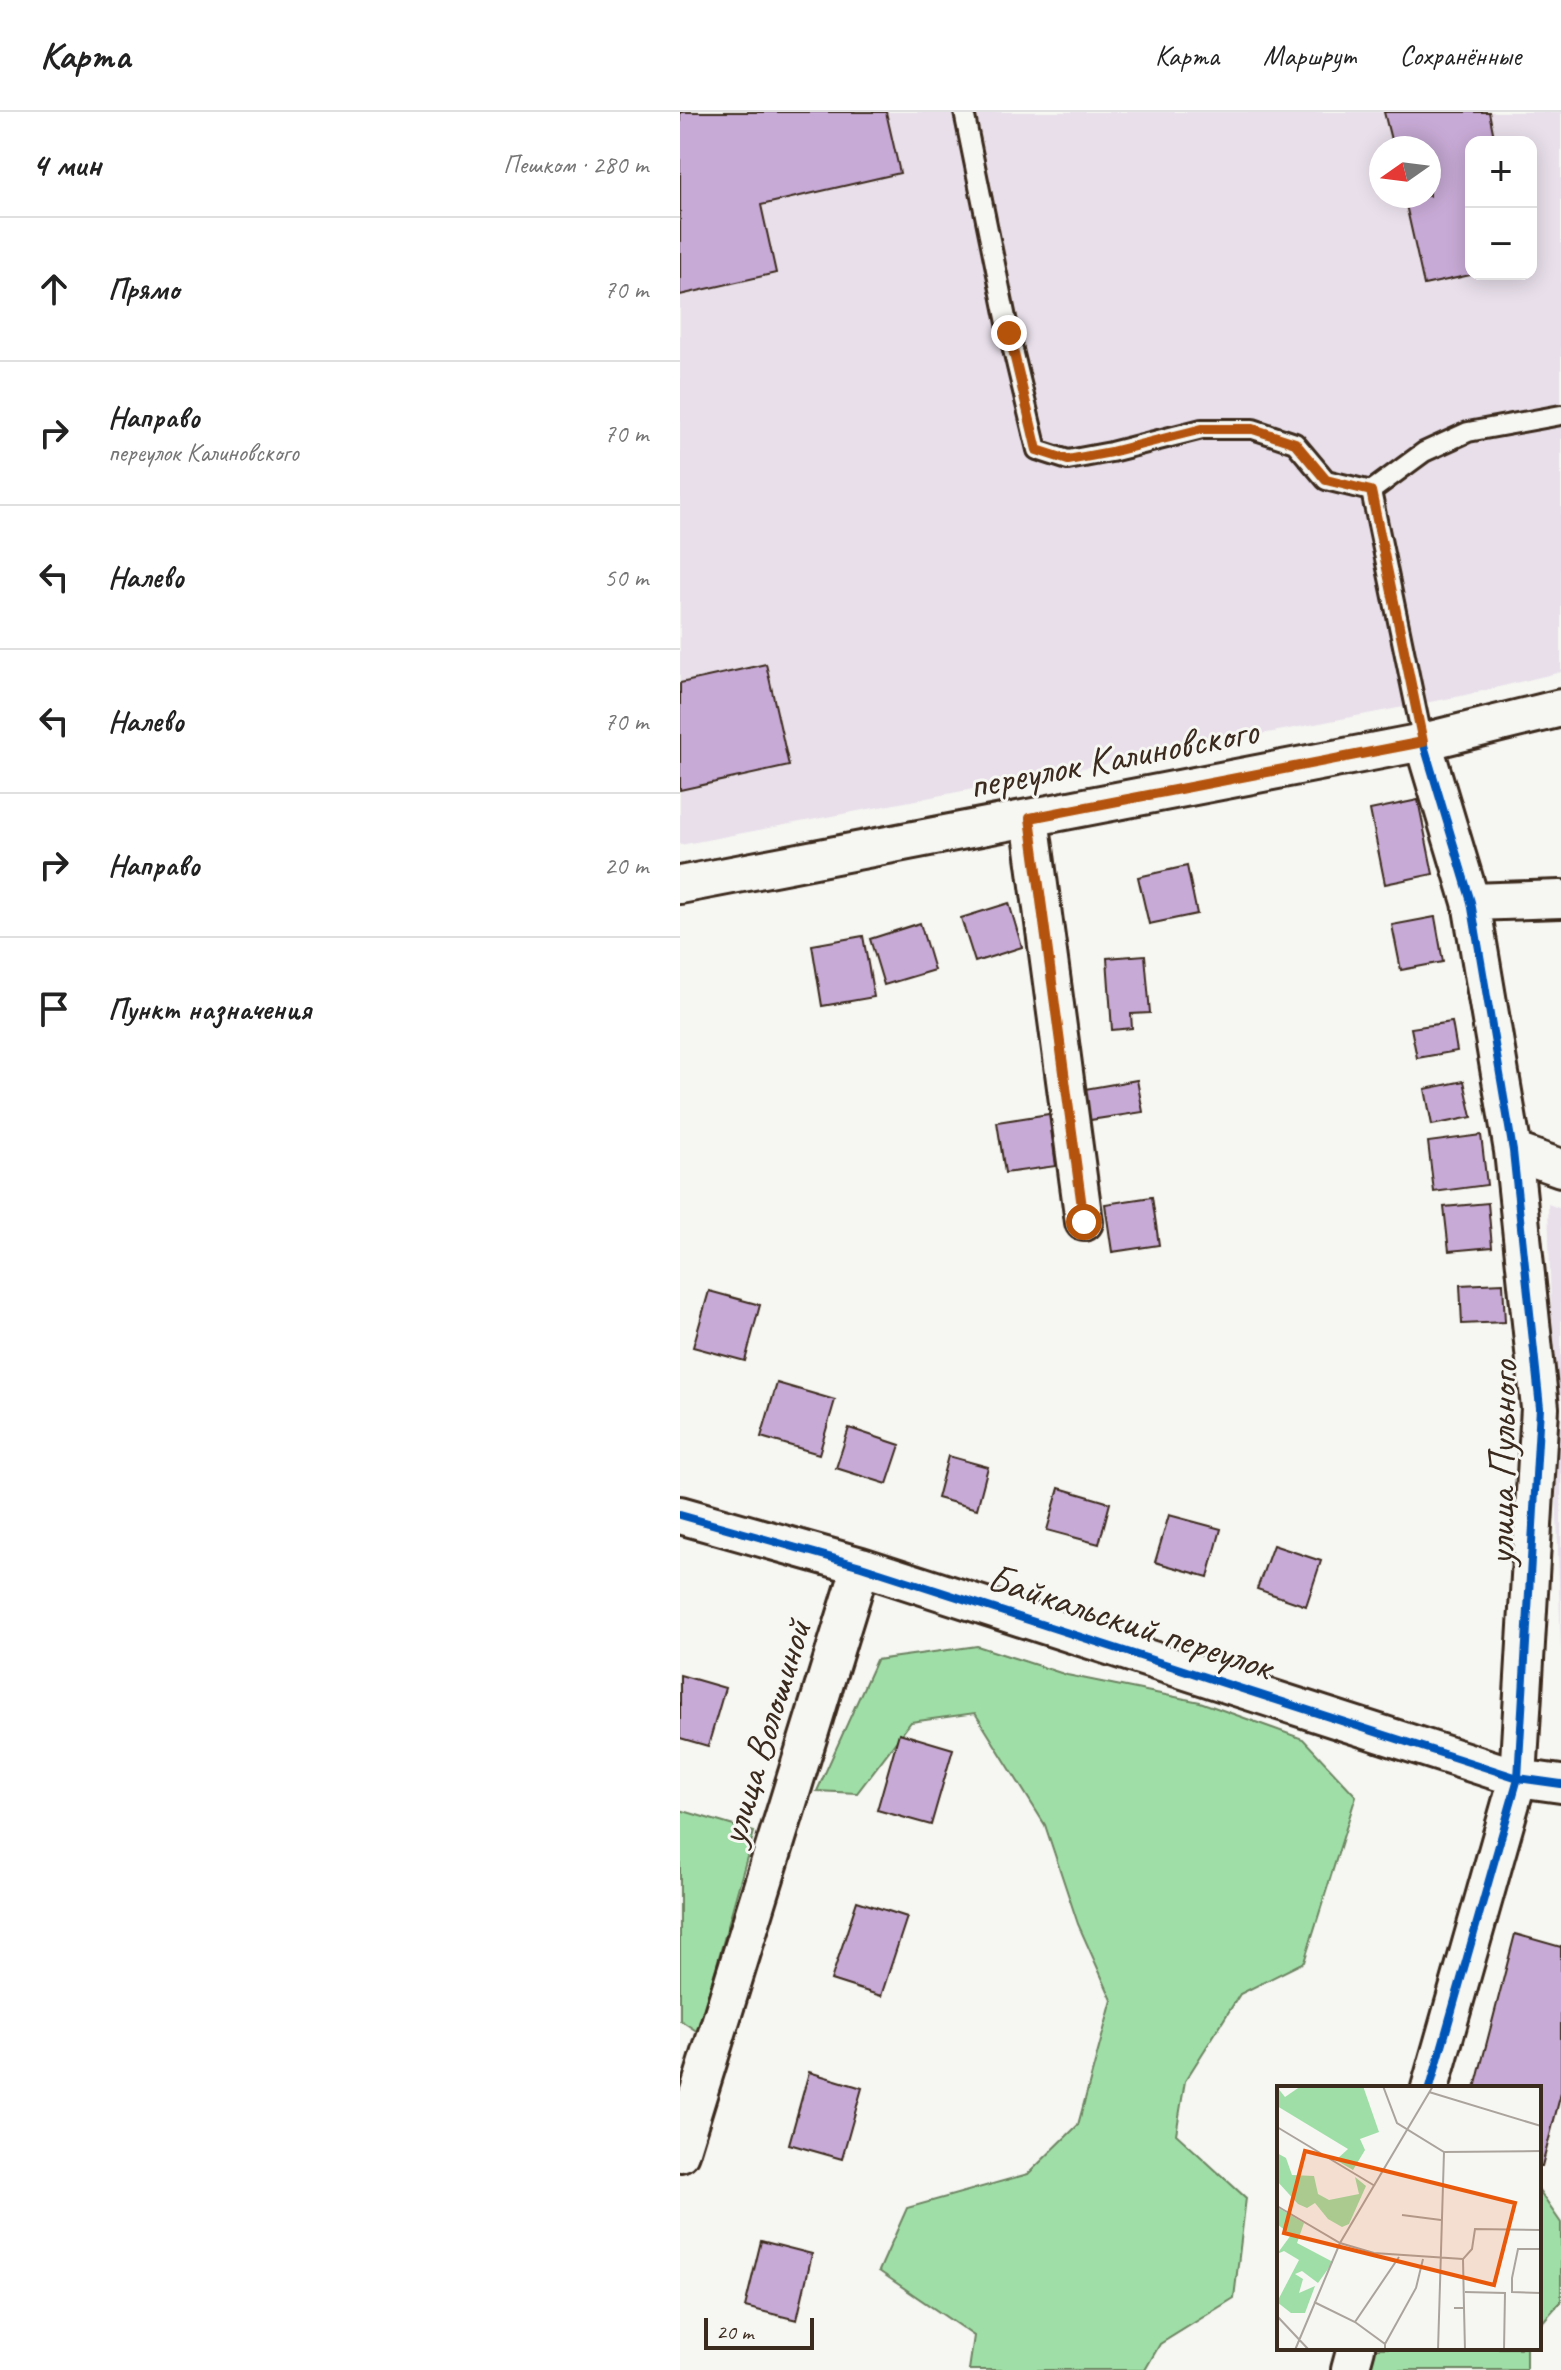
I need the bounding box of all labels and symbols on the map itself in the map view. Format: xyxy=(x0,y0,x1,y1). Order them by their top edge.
north arrow xyxy=(1369,136,1441,208)
route end xyxy=(991,315,1027,351)
street label: переулок Калиновского xyxy=(964,705,1264,811)
route start xyxy=(1066,1204,1102,1240)
street label: улица Пульного xyxy=(1475,1358,1529,1568)
street label: Байкальский переулок xyxy=(981,1552,1281,1692)
street label: улица Волошиной xyxy=(707,1612,824,1853)
inset map xyxy=(1277,2086,1541,2350)
scale bar xyxy=(704,2314,814,2350)

